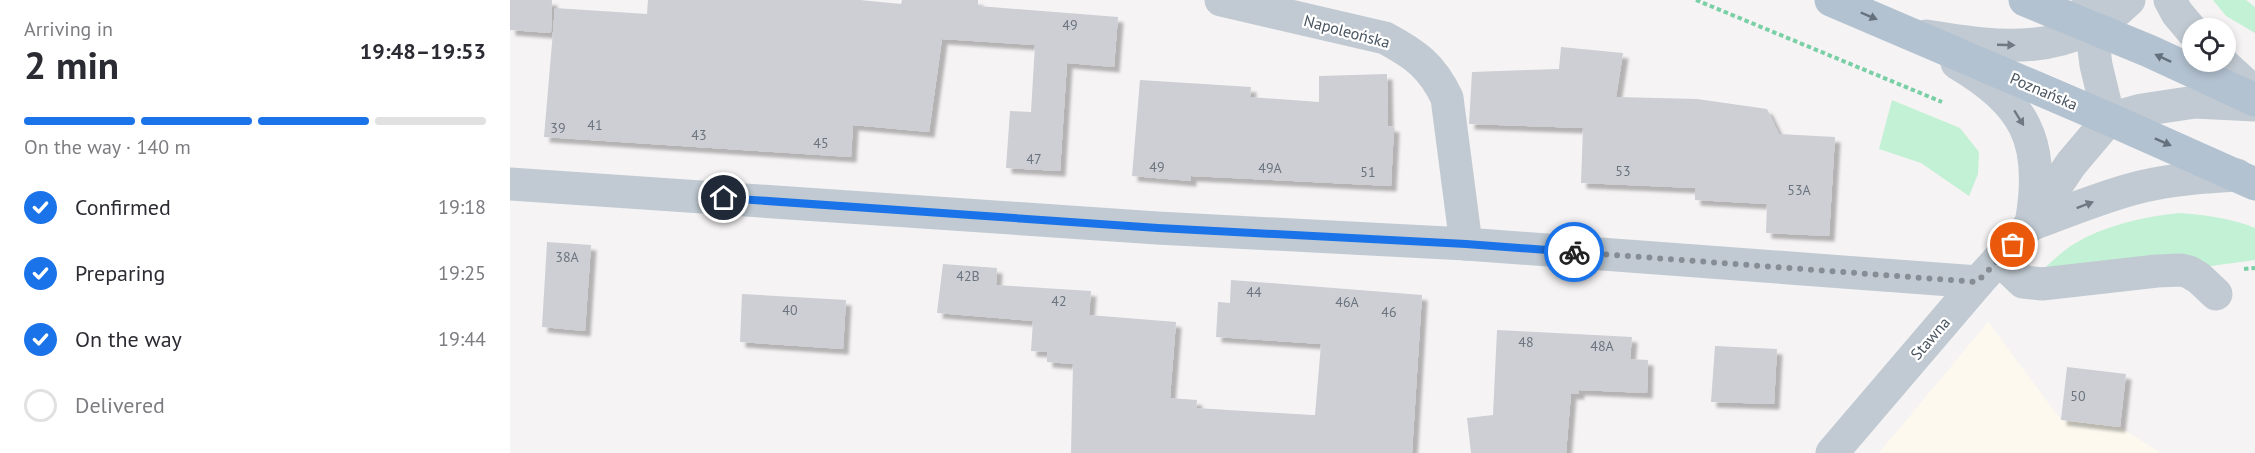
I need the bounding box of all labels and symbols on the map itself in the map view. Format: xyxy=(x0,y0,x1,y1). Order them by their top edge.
street label: Napoleońska xyxy=(1302,10,1392,52)
one-way arrow xyxy=(1860,12,1878,21)
house number: 49 xyxy=(1062,16,1078,34)
one-way arrow xyxy=(1997,40,2016,49)
one-way arrow xyxy=(2154,53,2172,63)
street label: Poznańska xyxy=(2007,68,2081,114)
one-way arrow xyxy=(2014,109,2025,126)
house number: 41 xyxy=(587,116,603,134)
house number: 39 xyxy=(550,119,566,137)
house number: 43 xyxy=(691,126,707,144)
house number: 45 xyxy=(813,134,829,152)
one-way arrow xyxy=(2154,138,2171,147)
house number: 47 xyxy=(1026,150,1042,168)
house number: 49 xyxy=(1149,158,1165,176)
house number: 49A xyxy=(1258,159,1283,177)
house number: 53 xyxy=(1615,162,1631,180)
house number: 51 xyxy=(1360,163,1376,181)
pin xyxy=(698,172,749,223)
house number: 53A xyxy=(1787,181,1812,199)
one-way arrow xyxy=(2076,199,2094,209)
pin xyxy=(1987,219,2038,270)
courier xyxy=(1544,222,1604,282)
house number: 38A xyxy=(555,248,580,266)
house number: 42B xyxy=(956,267,980,285)
house number: 44 xyxy=(1246,283,1262,301)
house number: 42 xyxy=(1051,292,1067,310)
house number: 46A xyxy=(1335,293,1360,311)
house number: 40 xyxy=(782,301,798,319)
house number: 46 xyxy=(1381,303,1397,321)
street label: Stawna xyxy=(1906,312,1954,364)
house number: 48 xyxy=(1518,333,1534,351)
house number: 48A xyxy=(1590,337,1615,355)
house number: 50 xyxy=(2070,387,2086,405)

